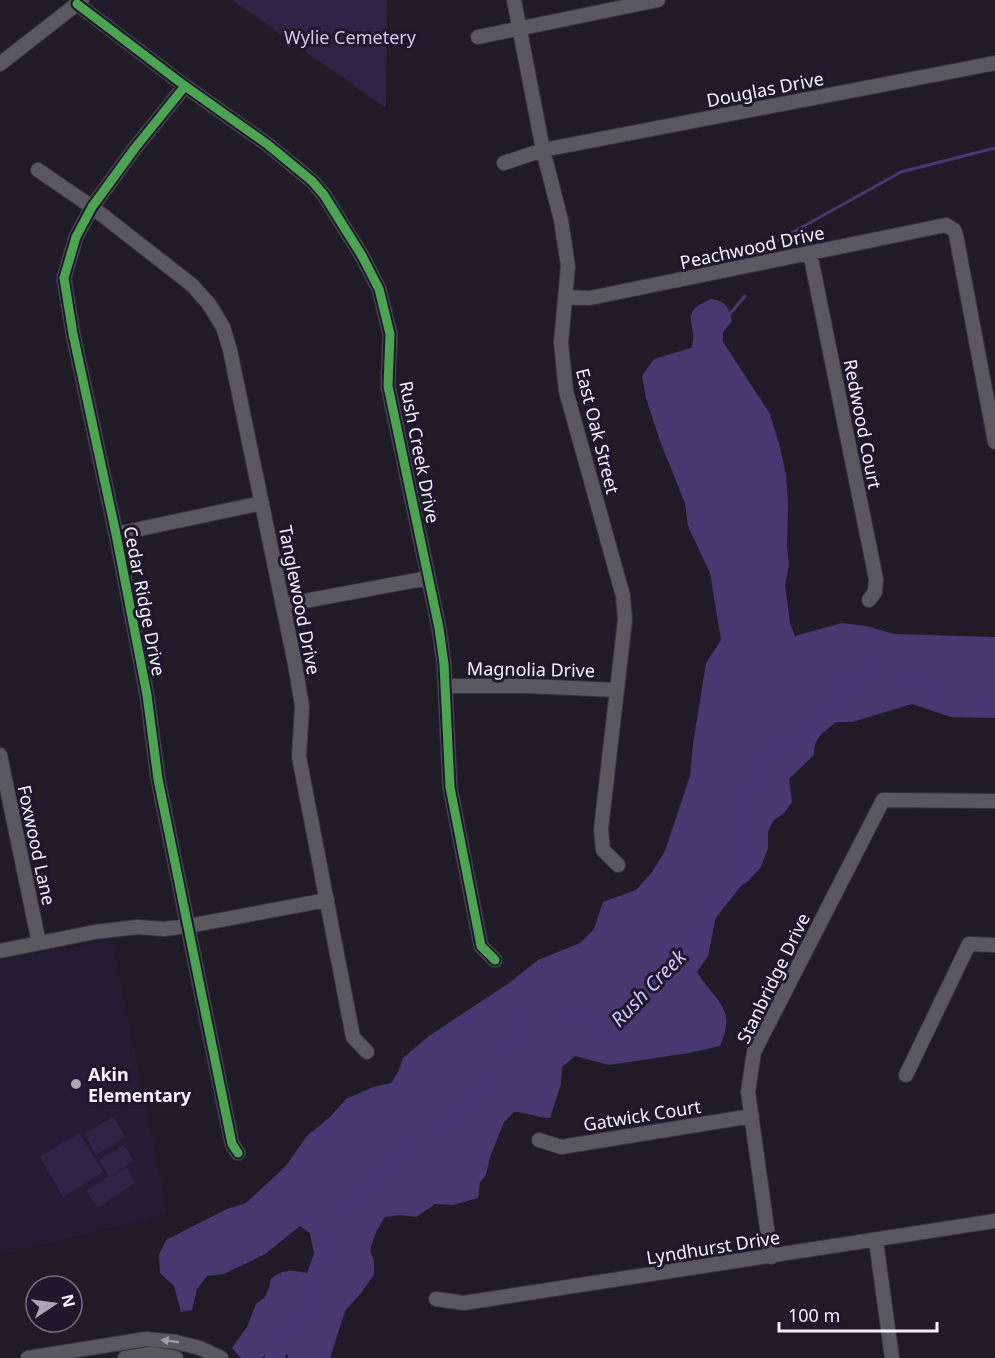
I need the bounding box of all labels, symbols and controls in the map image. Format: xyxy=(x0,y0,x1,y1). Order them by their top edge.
park label: Wylie Cemetery xyxy=(284,25,417,49)
street label: Douglas Drive xyxy=(704,66,826,112)
street label: Peachwood Drive xyxy=(678,220,826,274)
street label: Redwood Court xyxy=(839,357,887,491)
street label: East Oak Street xyxy=(571,366,625,497)
street label: Rush Creek Drive xyxy=(394,379,446,525)
street label: Tanglewood Drive xyxy=(274,523,326,677)
street label: Cedar Ridge Drive xyxy=(119,524,171,678)
street label: Magnolia Drive xyxy=(467,656,595,682)
street label: Foxwood Lane xyxy=(13,783,61,907)
street label: Stanbridge Drive xyxy=(731,909,815,1047)
water label: Rush Creek xyxy=(604,943,692,1032)
place label: Akin Elementary xyxy=(88,1062,192,1107)
marker: Akin Elementary xyxy=(69,1077,83,1091)
street label: Gatwick Court xyxy=(581,1094,703,1136)
street label: Lyndhurst Drive xyxy=(645,1225,781,1269)
north arrow xyxy=(24,1274,84,1334)
text: N xyxy=(56,1292,81,1309)
scale bar xyxy=(779,1295,936,1333)
text: 100 m xyxy=(788,1303,840,1327)
one-way arrow xyxy=(160,1337,179,1346)

